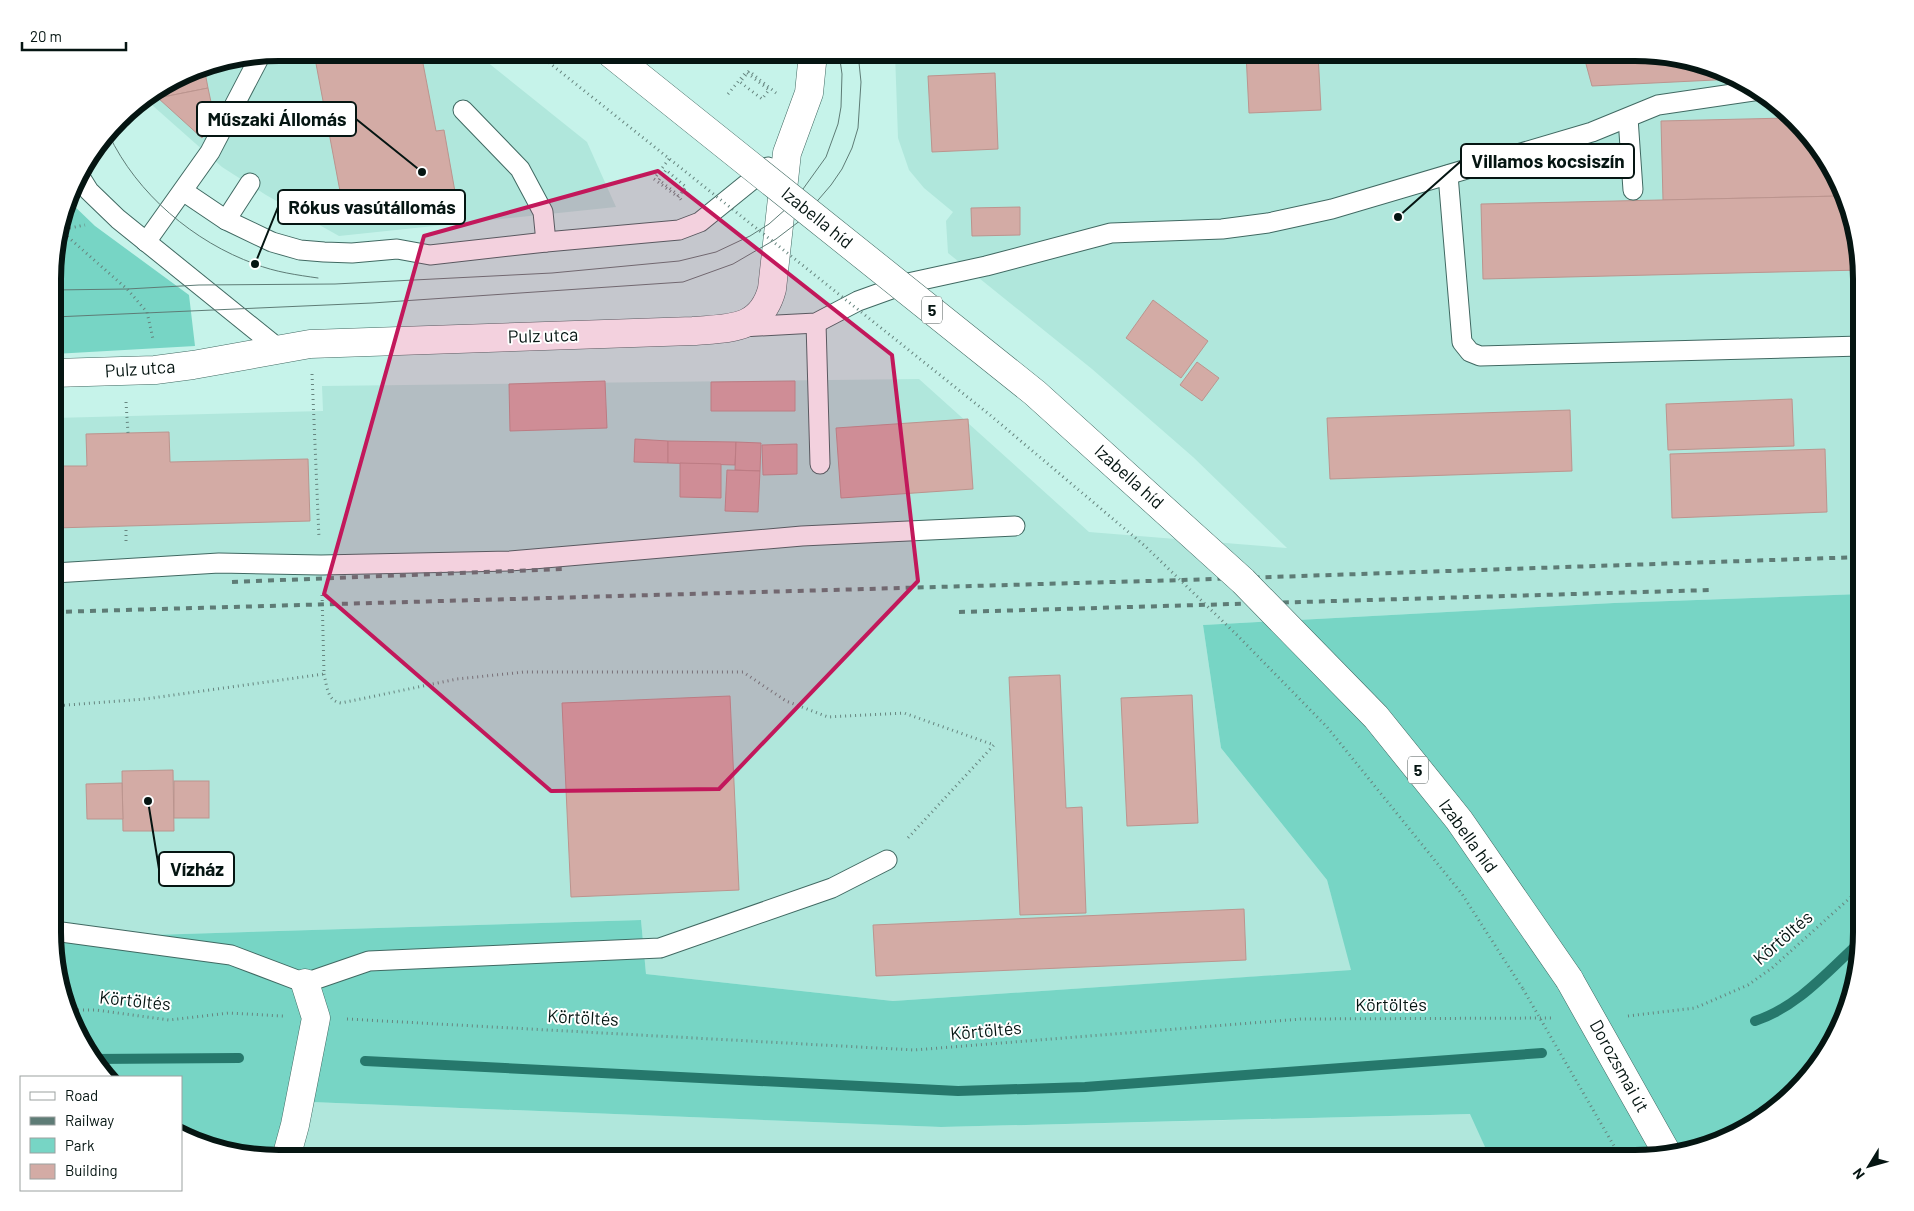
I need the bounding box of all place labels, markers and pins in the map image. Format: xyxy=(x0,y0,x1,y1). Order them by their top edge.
callout: Műszaki Állomás xyxy=(197,102,356,136)
callout: Villamos kocsiszín xyxy=(1461,144,1634,178)
callout: Rókus vasútállomás xyxy=(278,190,465,224)
callout: Vízház xyxy=(159,852,234,886)

